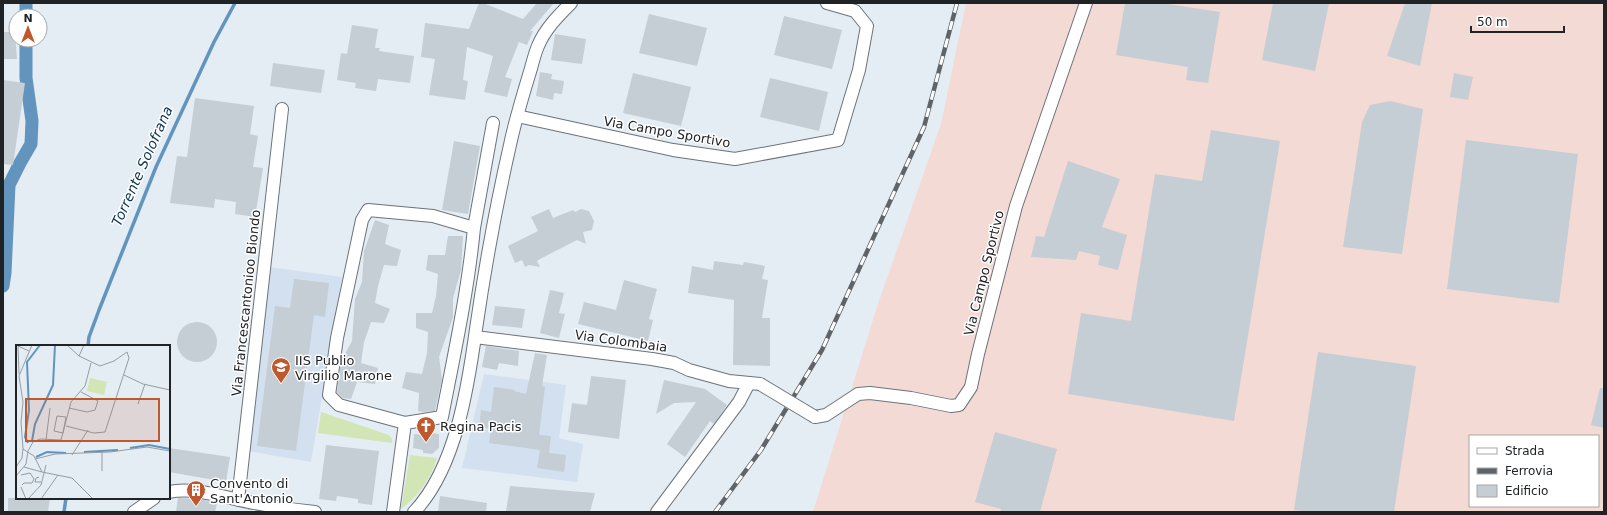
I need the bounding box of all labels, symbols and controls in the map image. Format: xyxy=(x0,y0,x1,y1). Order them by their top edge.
north arrow xyxy=(8,8,48,48)
scale bar xyxy=(1471,8,1564,34)
text: N xyxy=(23,12,33,25)
text: 50 m xyxy=(1477,15,1508,29)
water label: Torrente Solofrana xyxy=(108,104,176,228)
street label: Via Campo Sportivo xyxy=(602,113,732,151)
street label: Via Francescantonioo Biondo xyxy=(229,209,263,397)
street label: Via Campo Sportivo xyxy=(961,209,1007,337)
street label: Via Colombaia xyxy=(574,327,668,355)
inset map xyxy=(16,345,170,499)
place label: IIS Publio Virgilio Marone xyxy=(295,353,392,383)
school or university icon: IIS Publio Virgilio Marone xyxy=(270,356,292,384)
church icon: Regina Pacis xyxy=(415,415,437,443)
place label: Regina Pacis xyxy=(440,419,522,434)
legend xyxy=(1469,435,1599,507)
text: Strada xyxy=(1505,444,1545,458)
text: Ferrovia xyxy=(1505,464,1553,478)
place label: Convento di Sant'Antonio xyxy=(210,476,293,506)
building icon: Convento di Sant'Antonio xyxy=(185,479,207,507)
text: Edificio xyxy=(1505,484,1548,498)

